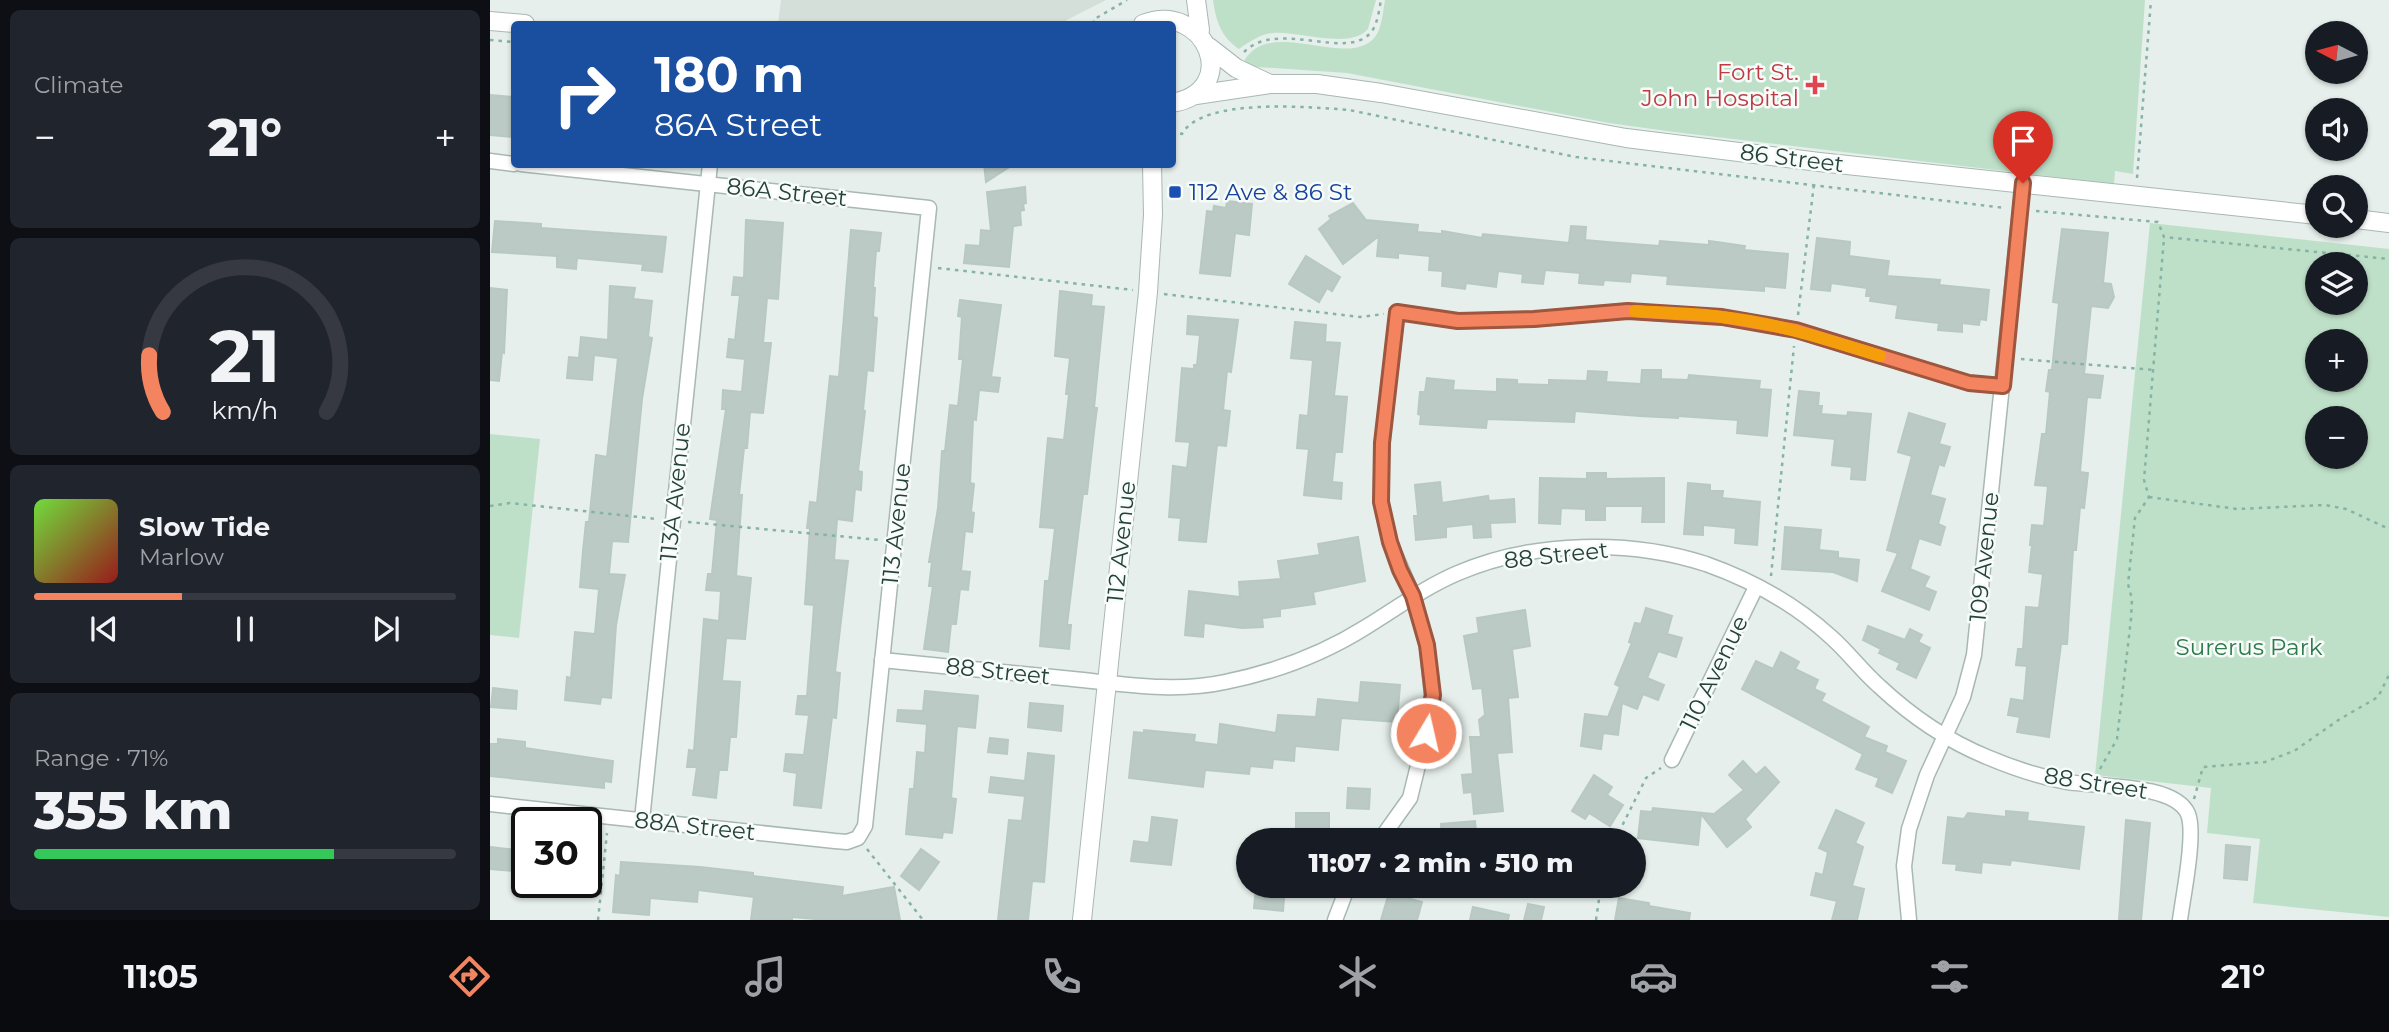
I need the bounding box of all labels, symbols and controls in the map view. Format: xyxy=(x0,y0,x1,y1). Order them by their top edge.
north arrow xyxy=(2305,21,2368,84)
map controls xyxy=(2305,21,2368,469)
text: 180 m xyxy=(654,45,804,104)
icon: right xyxy=(539,49,630,140)
place label: Fort St. John Hospital xyxy=(1640,58,1799,112)
text: Climate xyxy=(34,71,123,99)
marker: Fort St. John Hospital xyxy=(1805,75,1825,95)
button: sound xyxy=(2305,98,2368,161)
text: 86A Street xyxy=(654,105,822,144)
text: 21° xyxy=(208,106,282,169)
pin xyxy=(1993,111,2053,183)
text: − xyxy=(34,114,56,161)
text: + xyxy=(434,114,456,161)
icon: arrive xyxy=(2004,122,2042,160)
street label: 86 Street xyxy=(1739,138,1845,178)
street label: 86A Street xyxy=(725,172,849,212)
button: search xyxy=(2305,175,2368,238)
place label: 112 Ave & 86 St xyxy=(1189,178,1352,206)
marker: 112 Ave & 86 St xyxy=(1167,184,1183,200)
button: layers xyxy=(2305,252,2368,315)
text: 21 xyxy=(209,313,281,401)
button: + xyxy=(2305,329,2368,392)
text: km/h xyxy=(212,395,278,425)
button: − xyxy=(2305,406,2368,469)
street label: 113A Avenue xyxy=(654,421,696,563)
street label: 113 Avenue xyxy=(876,462,916,586)
street label: 112 Avenue xyxy=(1101,480,1141,604)
street label: 109 Avenue xyxy=(1963,491,2005,623)
text: Slow Tide xyxy=(139,511,270,543)
street label: 88 Street xyxy=(1502,536,1610,574)
text: Marlow xyxy=(139,543,224,571)
icon: previous xyxy=(85,610,123,648)
icon: pause xyxy=(226,610,264,648)
icon: next xyxy=(367,610,405,648)
street label: 110 Avenue xyxy=(1674,611,1754,735)
park label: Surerus Park xyxy=(2176,633,2323,661)
street label: 88 Street xyxy=(944,652,1052,690)
position arrow xyxy=(1389,696,1463,770)
text: Range · 71% xyxy=(34,744,168,772)
street label: 88 Street xyxy=(2042,761,2150,805)
text: 355 km xyxy=(34,779,232,842)
street label: 88A Street xyxy=(633,806,757,846)
speed limit sign: 30 xyxy=(511,807,602,898)
text: 11:07 · 2 min · 510 m xyxy=(1308,847,1574,879)
icon: directions xyxy=(445,952,494,1001)
icon: music xyxy=(741,952,790,1001)
icon: phone xyxy=(1037,952,1086,1001)
icon: climate xyxy=(1333,952,1382,1001)
icon: car xyxy=(1629,952,1678,1001)
icon: filters xyxy=(1925,952,1974,1001)
text: 11:05 xyxy=(123,957,198,996)
text: 21° xyxy=(2221,957,2265,996)

